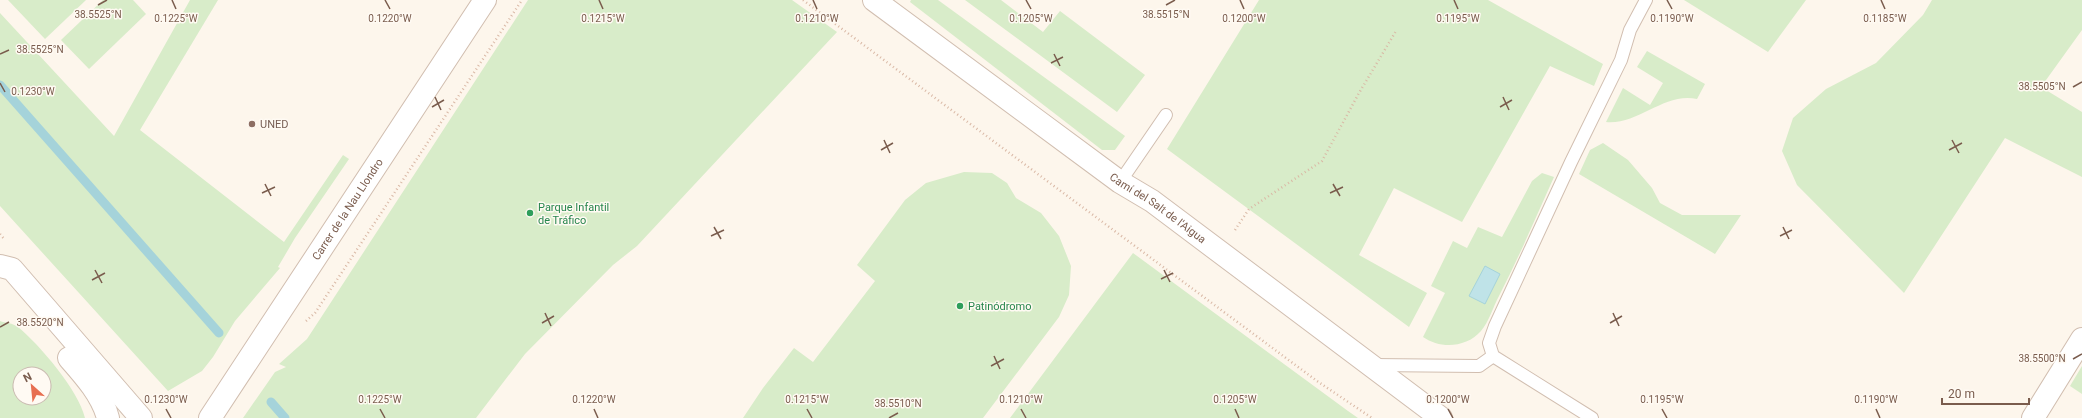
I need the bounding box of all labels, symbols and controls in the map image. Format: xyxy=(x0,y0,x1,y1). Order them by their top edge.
text: 38.5525°N xyxy=(74,9,122,20)
text: 38.5515°N xyxy=(1142,9,1190,20)
text: 0.1225°W xyxy=(154,13,198,24)
text: 0.1220°W xyxy=(368,13,412,24)
text: 0.1215°W xyxy=(581,13,625,24)
text: 0.1210°W xyxy=(795,13,839,24)
text: 0.1205°W xyxy=(1009,13,1053,24)
text: 0.1200°W xyxy=(1222,13,1266,24)
text: 0.1195°W xyxy=(1436,13,1480,24)
text: 0.1190°W xyxy=(1650,13,1694,24)
text: 0.1185°W xyxy=(1863,13,1907,24)
text: 38.5525°N xyxy=(16,44,64,55)
text: 38.5505°N xyxy=(2018,81,2066,92)
text: 0.1230°W xyxy=(11,86,55,97)
place label: UNED xyxy=(260,118,288,131)
marker: UNED xyxy=(247,119,257,129)
street label: Carrer de la Nau Llondro xyxy=(309,156,385,262)
street label: Camí del Salt de l'Aigua xyxy=(1107,170,1209,246)
place label: Parque Infantil de Tráfico xyxy=(538,201,609,227)
marker: Parque Infantil de Tráfico xyxy=(525,208,535,218)
place label: Patinódromo xyxy=(968,300,1032,313)
marker: Patinódromo xyxy=(955,301,965,311)
text: 38.5520°N xyxy=(16,317,64,328)
text: 38.5500°N xyxy=(2018,353,2066,364)
north arrow xyxy=(12,366,52,406)
text: N xyxy=(21,370,34,385)
scale bar xyxy=(1942,380,2029,406)
text: 20 m xyxy=(1948,387,1975,401)
text: 0.1230°W xyxy=(144,394,188,405)
text: 0.1225°W xyxy=(358,394,402,405)
text: 0.1220°W xyxy=(572,394,616,405)
text: 0.1215°W xyxy=(785,394,829,405)
text: 0.1210°W xyxy=(999,394,1043,405)
text: 0.1205°W xyxy=(1213,394,1257,405)
text: 0.1200°W xyxy=(1426,394,1470,405)
text: 0.1195°W xyxy=(1640,394,1684,405)
text: 0.1190°W xyxy=(1854,394,1898,405)
text: 38.5510°N xyxy=(874,398,922,409)

